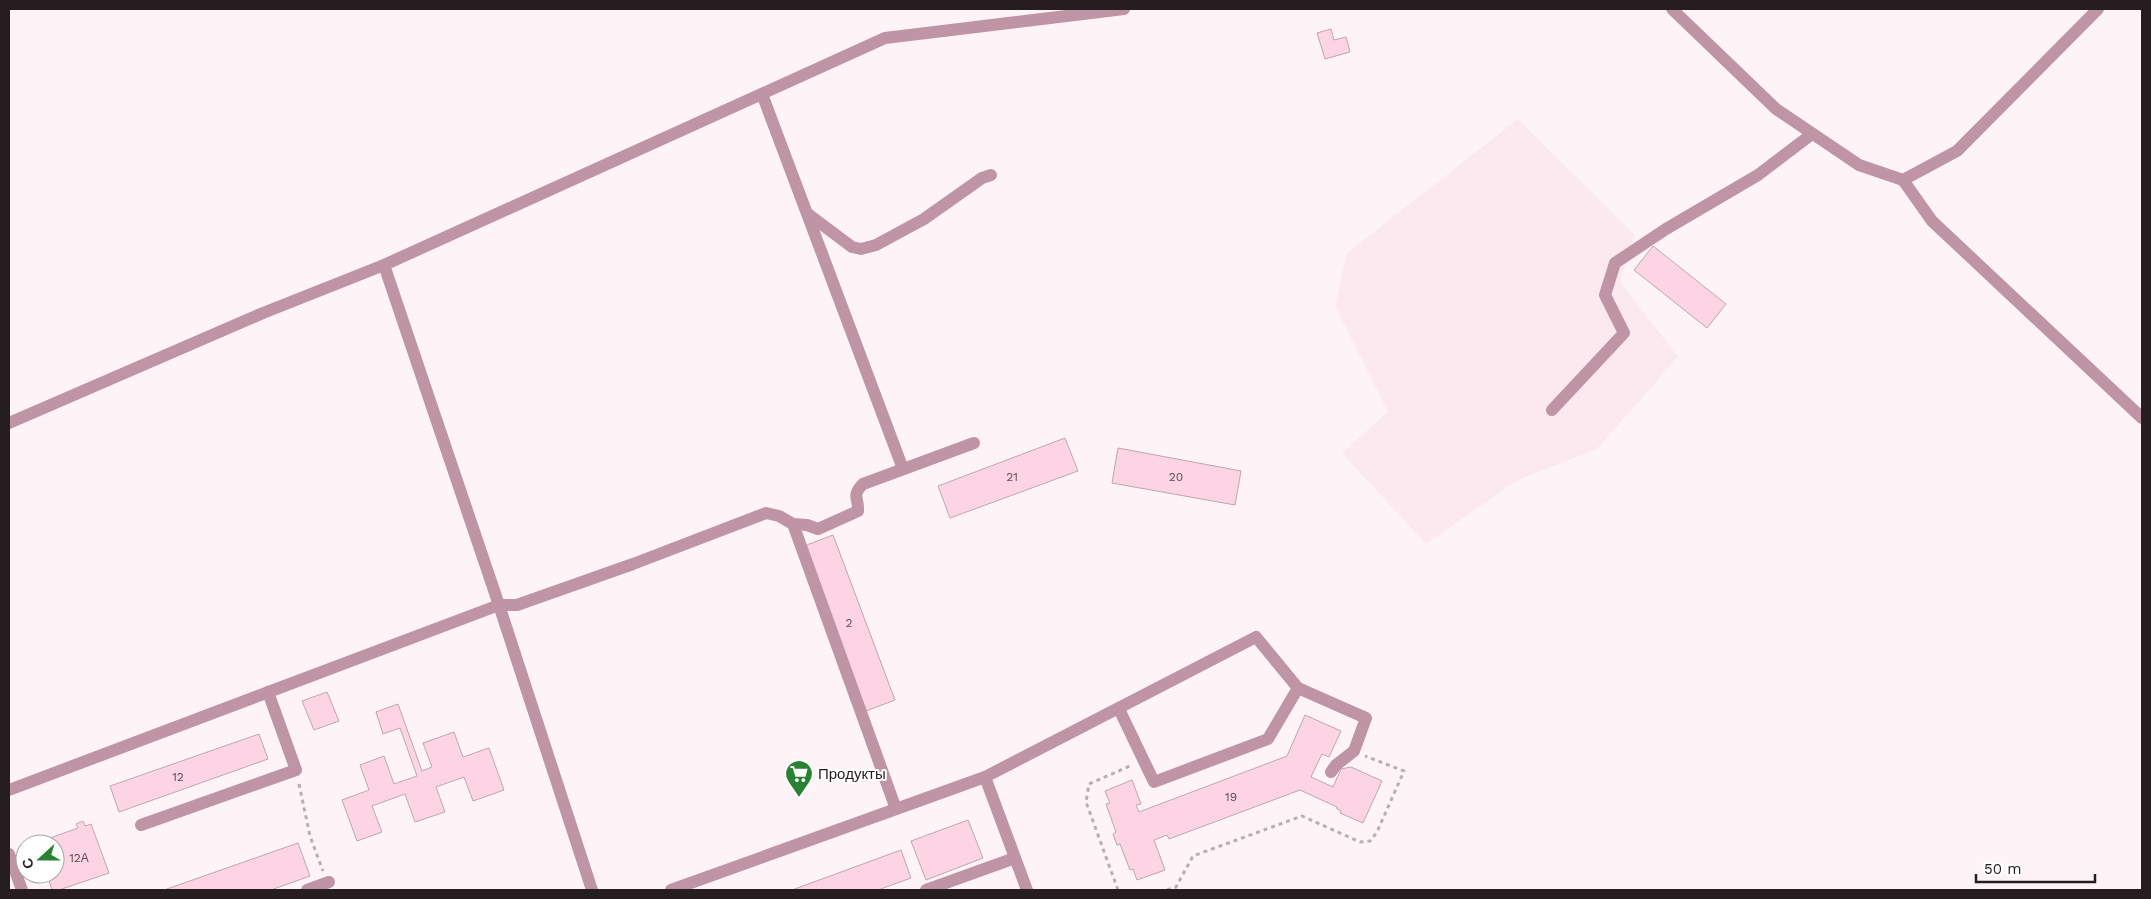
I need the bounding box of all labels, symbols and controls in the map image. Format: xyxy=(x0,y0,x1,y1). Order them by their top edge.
house number: 21 xyxy=(1006,470,1018,484)
house number: 20 xyxy=(1169,470,1183,484)
house number: 2 xyxy=(846,616,853,630)
supermarket icon: Продукты xyxy=(784,759,814,798)
place label: Продукты xyxy=(818,765,886,783)
house number: 12 xyxy=(172,770,184,784)
house number: 19 xyxy=(1225,790,1237,804)
north arrow xyxy=(15,834,65,884)
house number: 12А xyxy=(69,851,89,865)
scale bar xyxy=(1976,852,2095,884)
text: С xyxy=(19,856,37,871)
text: 50 m xyxy=(1984,860,2021,878)

